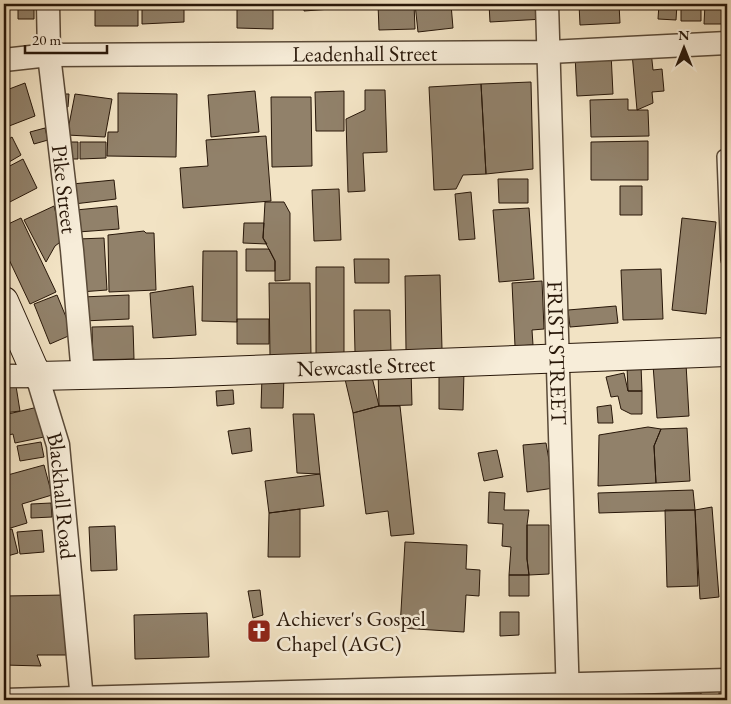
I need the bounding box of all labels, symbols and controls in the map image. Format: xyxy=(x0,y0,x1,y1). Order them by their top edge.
scale bar xyxy=(25,22,108,54)
north arrow xyxy=(658,22,708,72)
text: N xyxy=(678,26,690,44)
text: 20 m xyxy=(32,30,61,49)
street label: Leadenhall Street xyxy=(292,38,437,68)
street label: Pike Street xyxy=(45,143,84,235)
street label: FRIST STREET xyxy=(541,280,574,426)
street label: Newcastle Street xyxy=(296,349,436,383)
street label: Blackhall Road xyxy=(40,428,83,561)
place label: Achiever's Gospel Chapel (AGC) xyxy=(275,604,426,658)
church icon: Achiever's Gospel Chapel (AGC) xyxy=(246,618,272,644)

